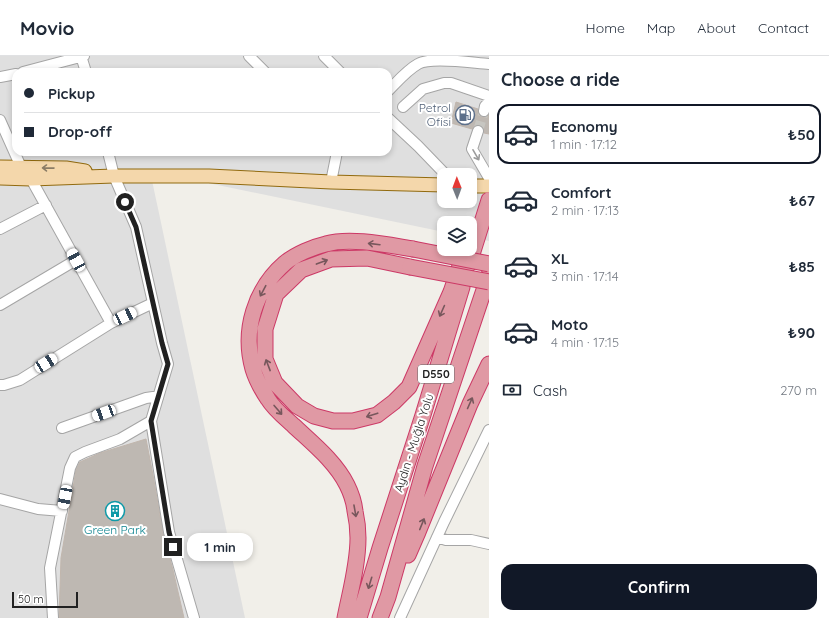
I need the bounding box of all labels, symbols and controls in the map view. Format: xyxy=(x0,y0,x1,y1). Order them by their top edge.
text: Movio xyxy=(20,16,74,40)
text: Home xyxy=(586,19,625,37)
text: Map xyxy=(647,19,675,37)
text: About xyxy=(697,19,736,37)
text: Contact xyxy=(758,19,809,37)
text: Choose a ride xyxy=(501,68,620,91)
text: Pickup xyxy=(48,84,95,103)
place label: Petrol Ofisi xyxy=(419,100,451,129)
fuel station icon: Petrol Ofisi xyxy=(454,104,476,126)
icon: car xyxy=(503,116,539,152)
text: Economy xyxy=(551,117,618,136)
text: Drop-off xyxy=(48,122,112,141)
text: ₺50 xyxy=(788,125,815,144)
text: 1 min · 17:12 xyxy=(551,136,617,152)
one-way arrow xyxy=(472,149,480,161)
one-way arrow xyxy=(42,164,55,172)
north arrow xyxy=(437,168,477,208)
map controls xyxy=(437,168,477,256)
icon: car xyxy=(503,182,539,218)
text: Comfort xyxy=(551,183,612,202)
text: ₺67 xyxy=(789,191,815,210)
route start xyxy=(116,193,134,211)
text: 2 min · 17:13 xyxy=(551,202,619,218)
button: layers xyxy=(437,216,477,256)
one-way arrow xyxy=(368,240,381,248)
car xyxy=(65,247,87,273)
icon: car xyxy=(503,248,539,284)
text: XL xyxy=(551,249,569,268)
text: ₺85 xyxy=(789,257,815,276)
one-way arrow xyxy=(315,258,327,266)
text: 3 min · 17:14 xyxy=(551,268,619,284)
one-way arrow xyxy=(258,285,266,297)
car xyxy=(112,305,138,327)
one-way arrow xyxy=(438,305,445,317)
icon: car xyxy=(503,314,539,350)
text: Moto xyxy=(551,315,588,334)
text: ₺90 xyxy=(788,323,815,342)
text: 4 min · 17:15 xyxy=(551,334,619,350)
car xyxy=(33,352,59,374)
one-way arrow xyxy=(263,360,271,372)
road number: D550 xyxy=(418,365,454,383)
icon: cash xyxy=(501,379,523,401)
text: Cash xyxy=(533,381,567,400)
text: 270 m xyxy=(780,382,817,398)
street label: Aydın - Muğla Yolu xyxy=(391,392,437,494)
one-way arrow xyxy=(467,398,474,410)
car xyxy=(91,403,117,423)
one-way arrow xyxy=(273,405,282,416)
one-way arrow xyxy=(366,412,378,420)
car xyxy=(57,484,73,510)
building icon: Green Park xyxy=(104,500,126,522)
one-way arrow xyxy=(351,504,359,517)
one-way arrow xyxy=(418,518,426,530)
place label: Green Park xyxy=(84,522,146,537)
callout: 1 min xyxy=(187,533,253,561)
route end xyxy=(164,538,182,556)
text: 1 min xyxy=(204,539,236,555)
button: Confirm xyxy=(501,564,817,610)
one-way arrow xyxy=(365,577,373,589)
scale bar xyxy=(12,590,78,609)
text: 50 m xyxy=(18,592,44,606)

